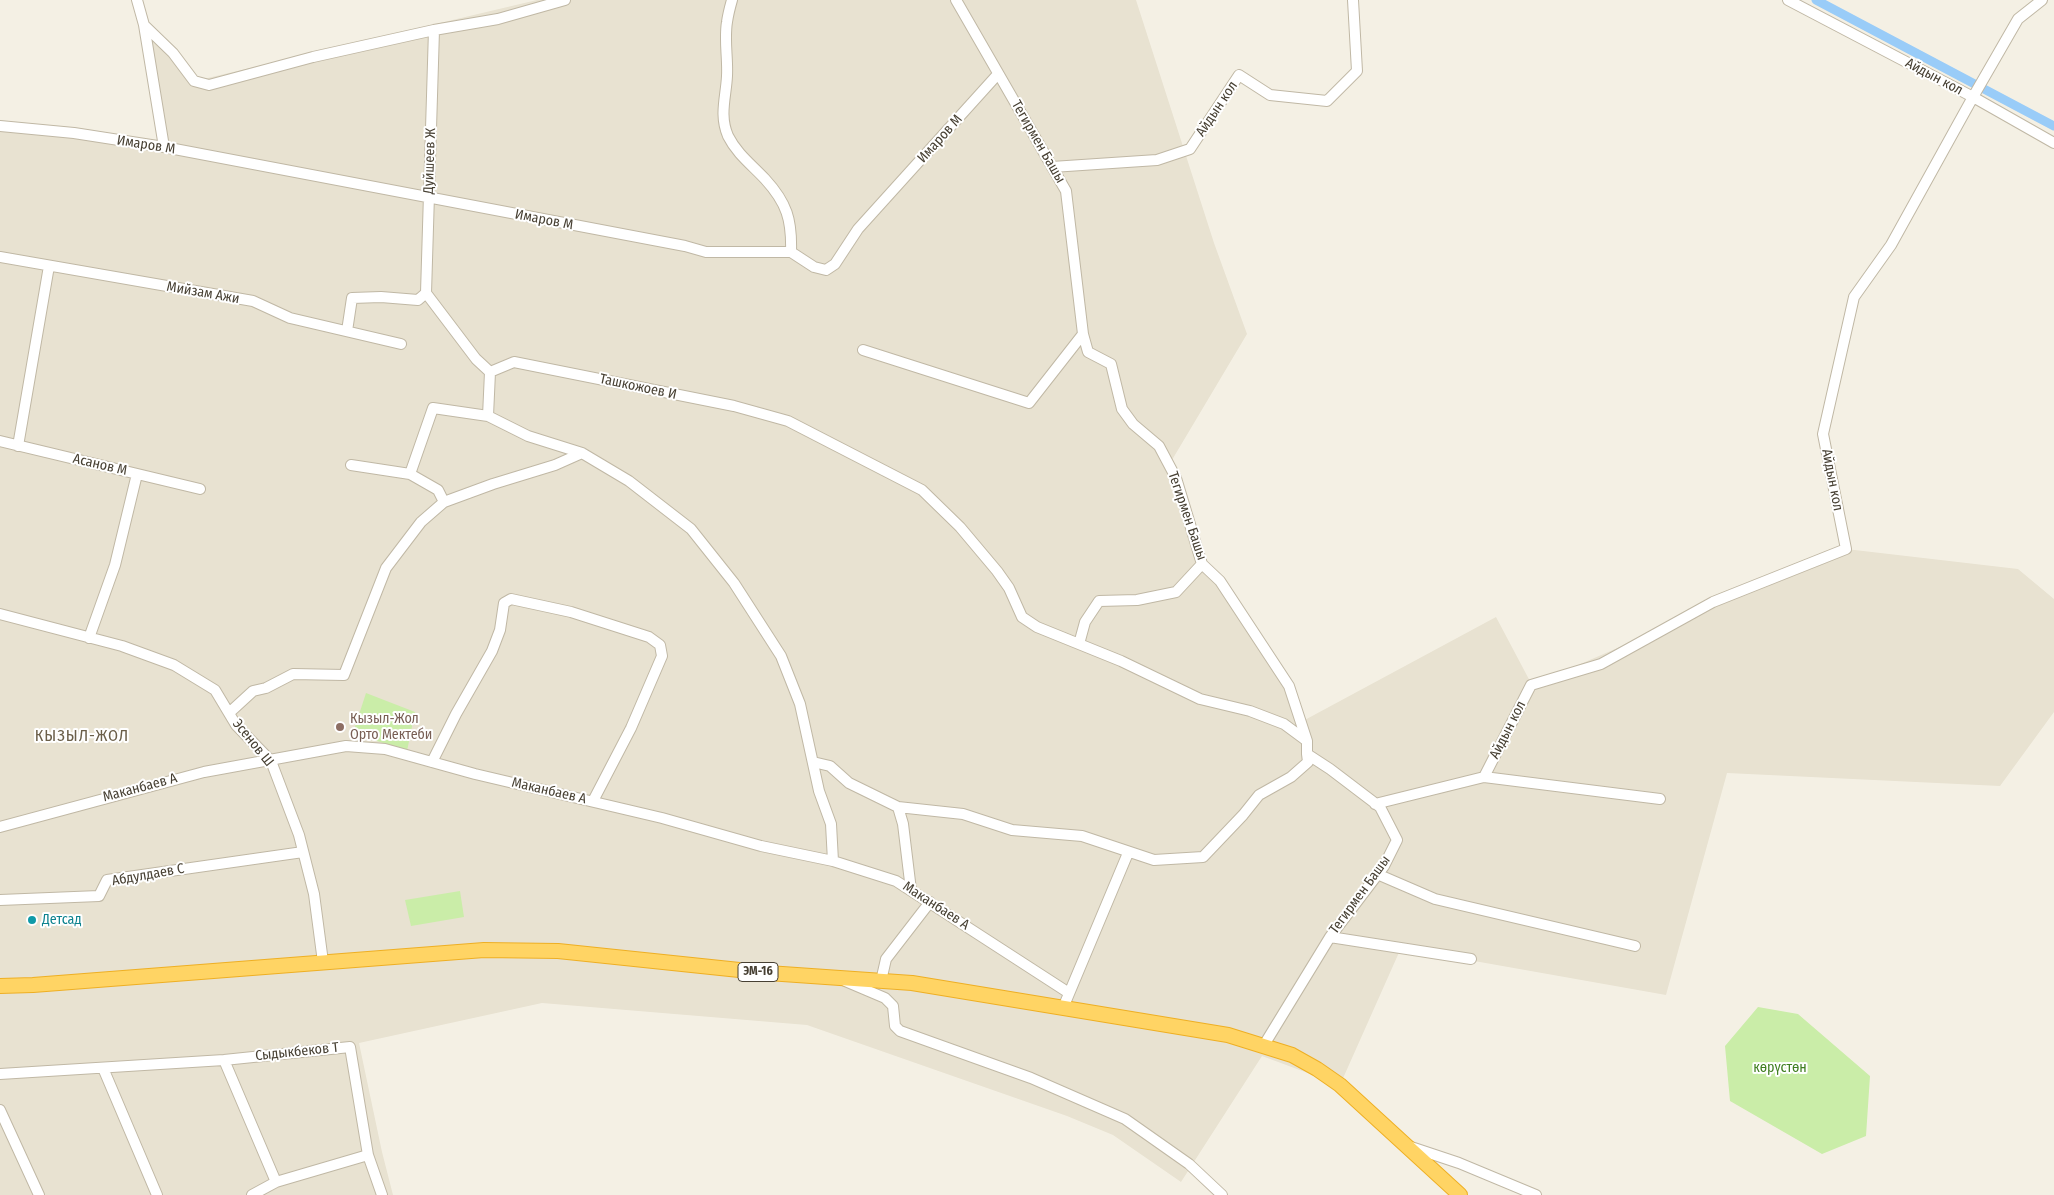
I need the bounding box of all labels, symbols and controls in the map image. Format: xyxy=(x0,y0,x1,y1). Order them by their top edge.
street label: Айдын кол xyxy=(1902,55,1966,99)
street label: Айдын кол xyxy=(1192,78,1242,140)
street label: Тегирмен Башы xyxy=(1008,98,1068,186)
street label: Имаров М xyxy=(914,111,966,167)
street label: Дуйшеев Ж xyxy=(420,128,440,194)
street label: Имаров М xyxy=(116,132,176,158)
street label: Имаров М xyxy=(513,206,575,234)
street label: Мийзам Ажи xyxy=(165,278,241,308)
street label: Ташкожоев И xyxy=(598,371,678,403)
street label: Айдын кол xyxy=(1818,448,1846,512)
street label: Асанов М xyxy=(71,451,129,479)
street label: Тегирмен Башы xyxy=(1164,469,1210,563)
street label: Айдын кол xyxy=(1486,698,1530,762)
place label: Кызыл-Жол Орто Мектеби xyxy=(350,711,432,744)
street label: Эсенов Ш xyxy=(229,716,277,770)
marker: Кызыл-Жол Орто Мектеби xyxy=(334,721,346,733)
district label: КЫЗЫЛ-ЖОЛ xyxy=(34,727,130,747)
street label: Маканбаев А xyxy=(101,770,179,806)
street label: Маканбаев А xyxy=(510,774,588,808)
street label: Тегирмен Башы xyxy=(1326,853,1394,937)
street label: Абдулдаев С xyxy=(111,860,185,890)
street label: Маканбаев А xyxy=(900,878,972,934)
place label: Детсад xyxy=(42,912,81,928)
marker: Детсад xyxy=(26,914,38,926)
road number: ЭМ-16 xyxy=(738,962,778,982)
street label: Сыдыкбеков Т xyxy=(254,1039,340,1065)
park label: көрүстөн xyxy=(1753,1060,1807,1076)

